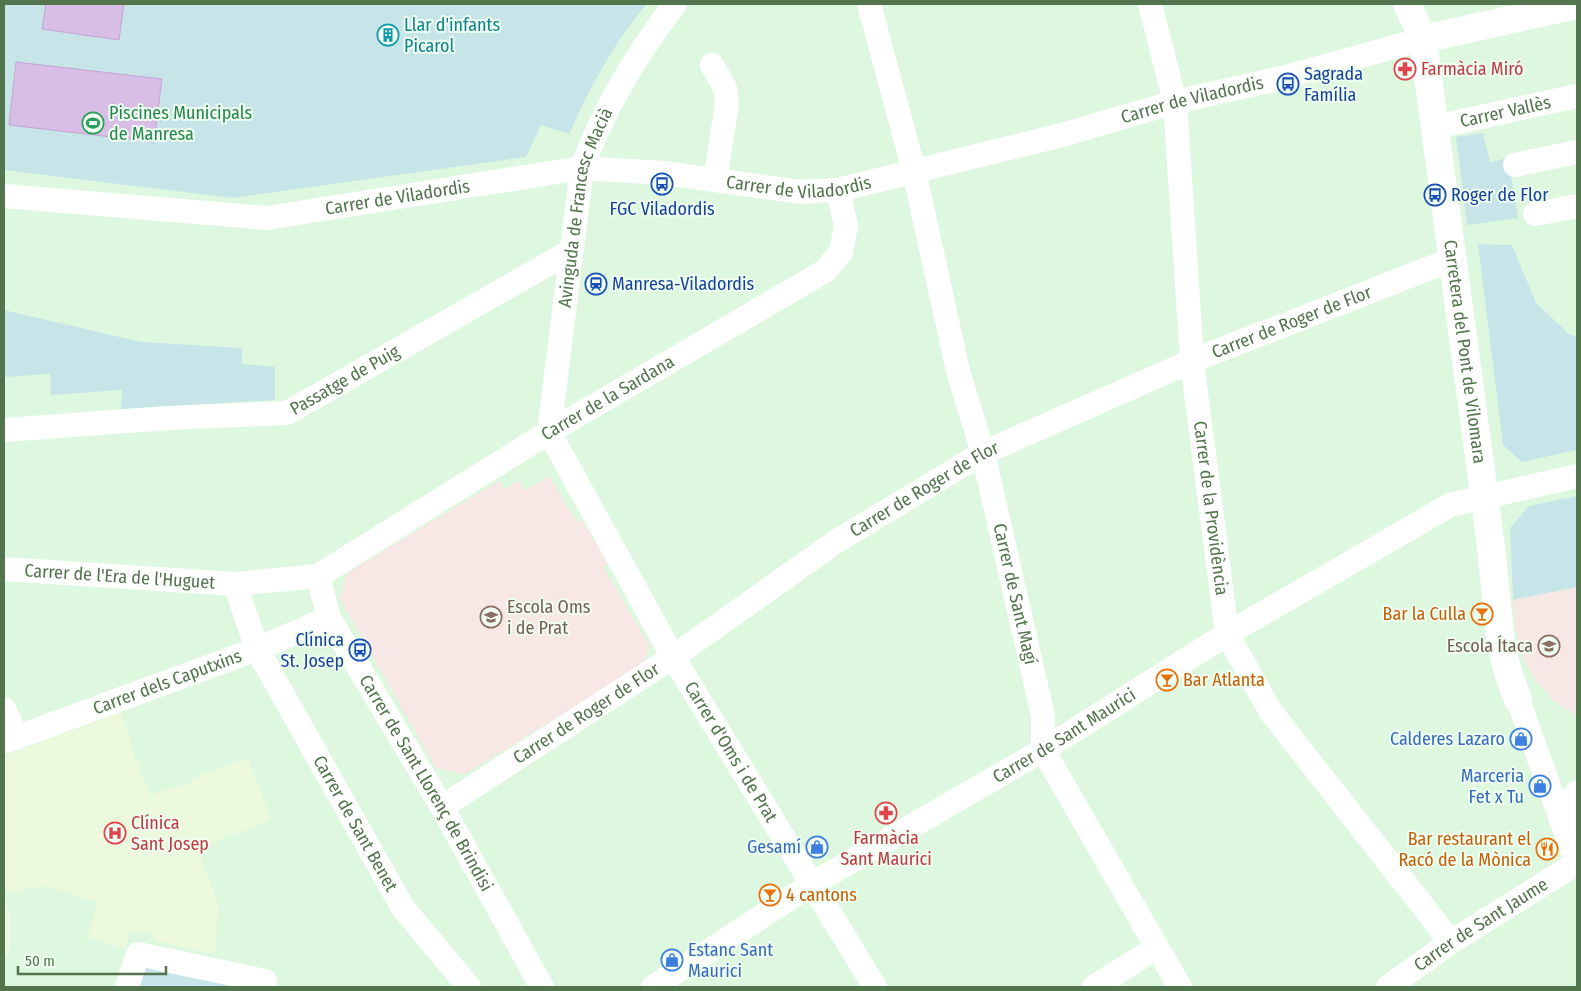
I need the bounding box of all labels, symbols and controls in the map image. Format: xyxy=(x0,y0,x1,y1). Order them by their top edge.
place label: Llar d'infants Picarol xyxy=(404,14,500,57)
building icon: Llar d'infants Picarol xyxy=(376,23,400,47)
pharmacy icon: Farmàcia Miró xyxy=(1393,57,1417,81)
place label: Farmàcia Miró xyxy=(1421,58,1523,80)
place label: Sagrada Família xyxy=(1304,63,1363,106)
street label: Carrer de Viladordis xyxy=(1118,71,1266,128)
bus stop icon: Sagrada Família xyxy=(1276,72,1300,96)
street label: Carrer Vallès xyxy=(1458,91,1553,132)
place label: Piscines Municipals de Manresa xyxy=(109,102,252,145)
street label: Avinguda de Francesc Macià xyxy=(554,104,617,309)
sports icon: Piscines Municipals de Manresa xyxy=(81,111,105,135)
street label: Carrer de Viladordis xyxy=(725,171,874,203)
bus stop icon: FGC Viladordis xyxy=(650,172,674,196)
street label: Carrer de Viladordis xyxy=(324,175,472,220)
bus stop icon: Roger de Flor xyxy=(1423,183,1447,207)
place label: Roger de Flor xyxy=(1451,184,1549,206)
place label: FGC Viladordis xyxy=(609,198,715,220)
street label: Carretera del Pont de Vilomara xyxy=(1439,238,1491,465)
station icon: Manresa-Viladordis xyxy=(584,272,608,296)
place label: Manresa-Viladordis xyxy=(612,273,754,295)
street label: Carrer de Roger de Flor xyxy=(1209,281,1375,363)
street label: Passatge de Puig xyxy=(286,340,404,420)
street label: Carrer de la Sardana xyxy=(537,350,678,445)
street label: Carrer de la Providència xyxy=(1189,420,1233,597)
street label: Carrer de Roger de Flor xyxy=(846,436,1003,542)
street label: Carrer de Sant Magí xyxy=(988,521,1042,667)
street label: Carrer de l'Era de l'Huguet xyxy=(24,559,216,594)
place label: Escola Oms i de Prat xyxy=(507,596,591,639)
bar icon: Bar la Culla xyxy=(1470,602,1494,626)
place label: Bar la Culla xyxy=(1383,603,1466,625)
school or university icon: Escola Oms i de Prat xyxy=(479,605,503,629)
place label: Clínica St. Josep xyxy=(281,629,344,672)
place label: Escola Ítaca xyxy=(1447,634,1533,657)
school or university icon: Escola Ítaca xyxy=(1537,634,1561,658)
bus stop icon: Clínica St. Josep xyxy=(348,638,372,662)
street label: Carrer dels Caputxins xyxy=(90,644,245,719)
street label: Carrer de Roger de Flor xyxy=(509,658,664,769)
bar icon: Bar Atlanta xyxy=(1155,668,1179,692)
place label: Bar Atlanta xyxy=(1183,669,1265,691)
street label: Carrer de Sant Llorenç de Brindisi xyxy=(355,671,498,895)
street label: Carrer d'Oms i de Prat xyxy=(680,677,782,826)
street label: Carrer de Sant Maurici xyxy=(989,683,1140,788)
shop icon: Calderes Lazaro xyxy=(1509,727,1533,751)
place label: Calderes Lazaro xyxy=(1390,728,1505,750)
street label: Carrer de Sant Benet xyxy=(308,752,402,896)
place label: Marceria Fet x Tu xyxy=(1461,765,1524,808)
shop icon: Marceria Fet x Tu xyxy=(1528,774,1552,798)
pharmacy icon: Farmàcia Sant Maurici xyxy=(874,801,898,825)
place label: Clínica Sant Josep xyxy=(131,812,209,855)
hospital icon: Clínica Sant Josep xyxy=(103,821,127,845)
place label: Farmàcia Sant Maurici xyxy=(840,827,932,870)
place label: Bar restaurant el Racó de la Mònica xyxy=(1398,828,1531,871)
shop icon: Gesamí xyxy=(805,835,829,859)
place label: Gesamí xyxy=(747,836,801,858)
restaurant icon: Bar restaurant el Racó de la Mònica xyxy=(1535,837,1559,861)
street label: Carrer de Sant Jaume xyxy=(1410,873,1552,976)
bar icon: 4 cantons xyxy=(758,883,782,907)
place label: 4 cantons xyxy=(786,884,857,906)
place label: Estanc Sant Maurici xyxy=(688,939,773,982)
scale bar xyxy=(18,944,165,976)
shop icon: Estanc Sant Maurici xyxy=(660,948,684,972)
text: 50 m xyxy=(25,952,55,970)

